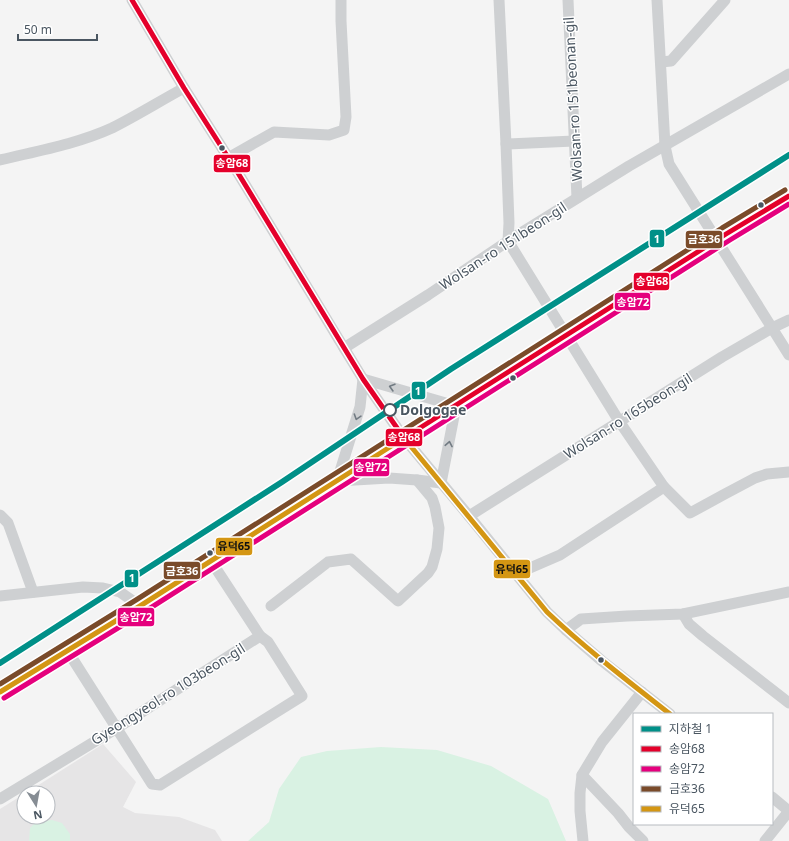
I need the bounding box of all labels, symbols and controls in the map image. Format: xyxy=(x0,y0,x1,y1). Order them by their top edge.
scale bar xyxy=(18,16,97,42)
street label: Wolsan-ro 151beonan-gil xyxy=(559,16,586,182)
text: 50 m xyxy=(24,21,52,38)
unlabelled marker xyxy=(217,143,227,153)
line badge: 송암68 xyxy=(213,154,251,173)
text: 송암68 xyxy=(216,155,248,170)
street label: Wolsan-ro 151beon-gil xyxy=(435,197,570,294)
unlabelled marker xyxy=(756,200,766,210)
line badge: 1 xyxy=(649,229,665,248)
line badge: 금호36 xyxy=(685,230,723,249)
text: 1 xyxy=(654,231,660,246)
text: 금호36 xyxy=(688,231,720,246)
line badge: 송암68 xyxy=(633,272,670,291)
text: 송암68 xyxy=(636,273,668,288)
line badge: 송암72 xyxy=(614,292,651,311)
text: 송암72 xyxy=(617,294,649,309)
street label: Wolsan-ro 165beon-gil xyxy=(560,368,696,463)
unlabelled marker xyxy=(508,373,518,383)
line badge: 1 xyxy=(411,381,426,400)
one-way arrow xyxy=(389,383,396,392)
text: 1 xyxy=(415,383,421,398)
place label: Dolgogae xyxy=(400,400,466,419)
marker: Dolgogae xyxy=(383,403,397,417)
one-way arrow xyxy=(353,413,362,420)
line badge: 송암68 xyxy=(385,428,423,447)
text: 송암68 xyxy=(388,429,420,444)
one-way arrow xyxy=(444,441,452,447)
line badge: 송암72 xyxy=(353,458,390,477)
text: 송암72 xyxy=(355,459,387,474)
line badge: 유덕65 xyxy=(215,537,253,556)
text: 유덕65 xyxy=(218,538,250,553)
unlabelled marker xyxy=(205,548,215,558)
line badge: 유덕65 xyxy=(493,559,531,579)
line badge: 금호36 xyxy=(163,561,201,580)
text: 유덕65 xyxy=(496,561,528,576)
text: 금호36 xyxy=(166,563,198,578)
line badge: 1 xyxy=(124,569,139,588)
text: 1 xyxy=(129,570,135,585)
line badge: 송암72 xyxy=(117,607,155,627)
text: 송암72 xyxy=(120,609,152,624)
street label: Gyeongyeol-ro 103beon-gil xyxy=(87,638,248,749)
unlabelled marker xyxy=(596,655,606,665)
legend xyxy=(633,713,773,825)
text: 지하철 1 xyxy=(669,720,712,737)
text: 송암68 xyxy=(669,740,705,757)
text: 송암72 xyxy=(669,760,705,777)
text: 금호36 xyxy=(669,780,705,797)
north arrow xyxy=(16,785,56,825)
text: 유덕65 xyxy=(669,800,705,817)
text: N xyxy=(32,807,44,824)

